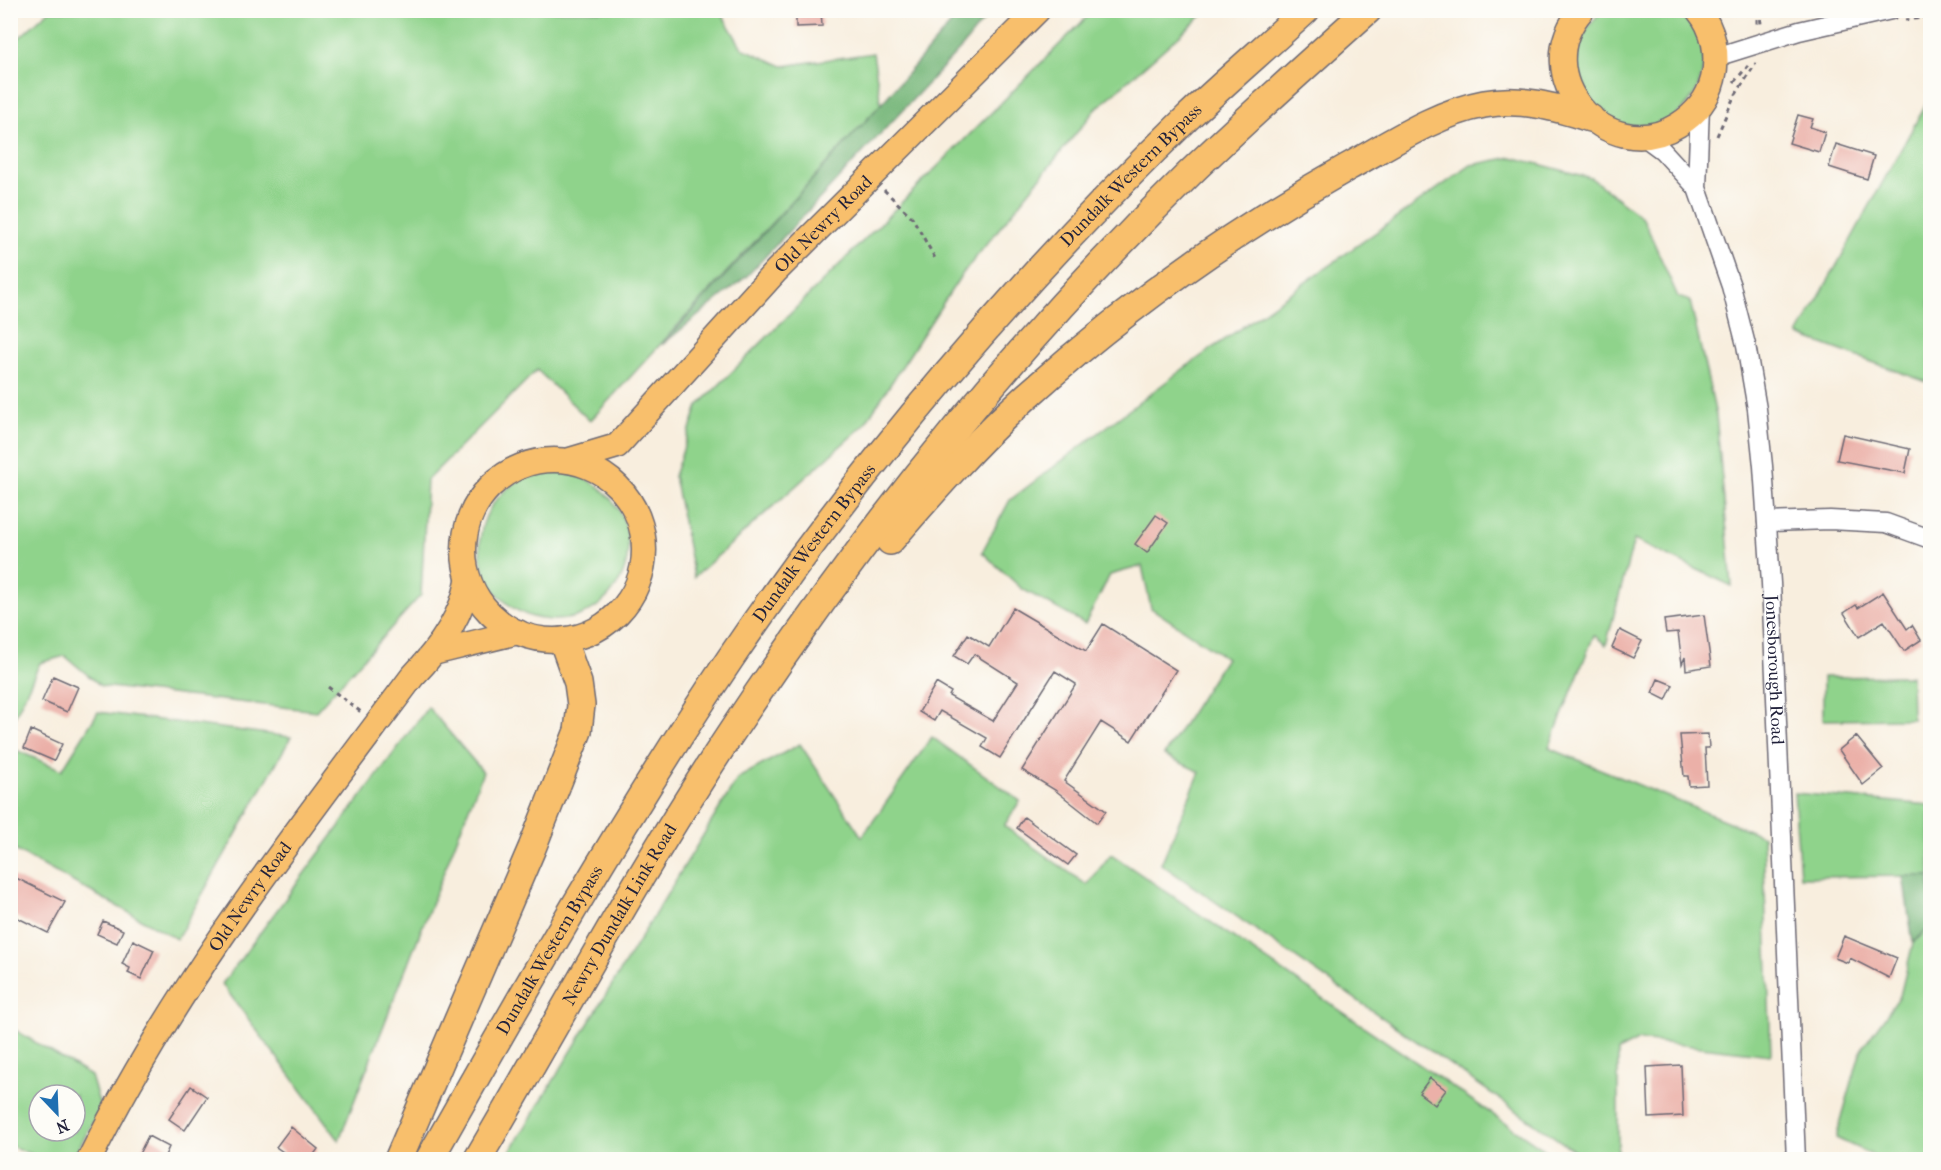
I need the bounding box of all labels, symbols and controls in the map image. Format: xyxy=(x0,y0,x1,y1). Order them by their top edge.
street label: Dundalk Western Bypass xyxy=(1056,99,1207,251)
street label: Old Newry Road xyxy=(770,171,877,278)
street label: Dundalk Western Bypass xyxy=(748,459,881,627)
street label: Jonesborough Road xyxy=(1760,592,1788,745)
street label: Newry Dundalk Link Road xyxy=(559,820,682,1009)
street label: Old Newry Road xyxy=(204,838,296,956)
street label: Dundalk Western Bypass xyxy=(492,862,608,1039)
north arrow xyxy=(27,1083,87,1143)
text: N xyxy=(53,1115,72,1138)

